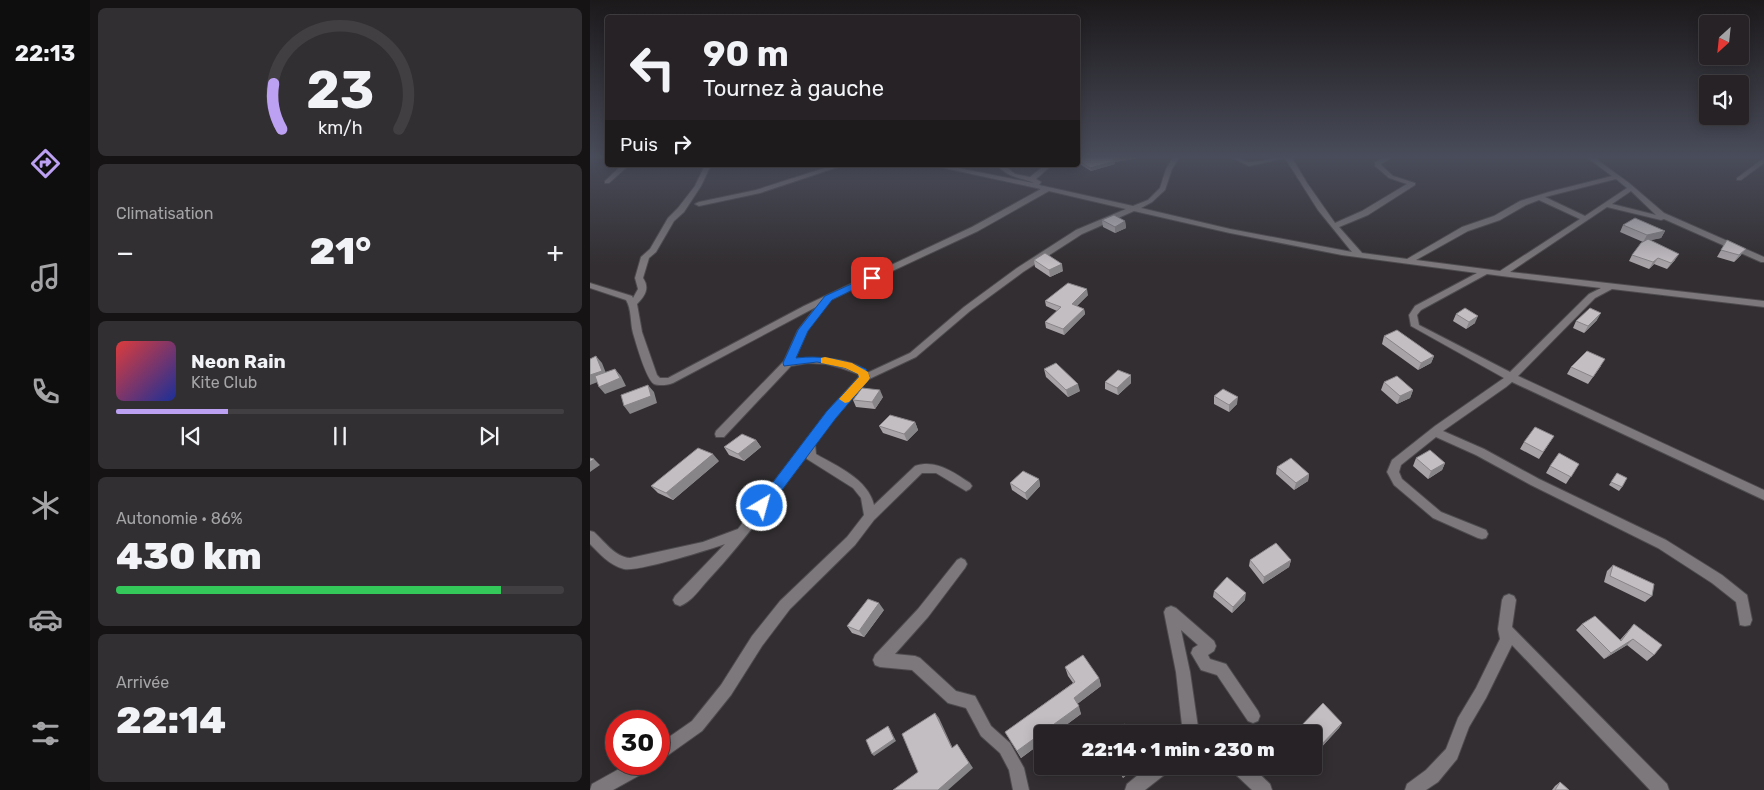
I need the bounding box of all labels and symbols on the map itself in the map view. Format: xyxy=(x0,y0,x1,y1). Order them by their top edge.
north arrow xyxy=(1699,15,1749,65)
pin xyxy=(851,257,893,299)
position arrow xyxy=(735,479,787,531)
speed limit sign: 30 xyxy=(605,710,670,775)

